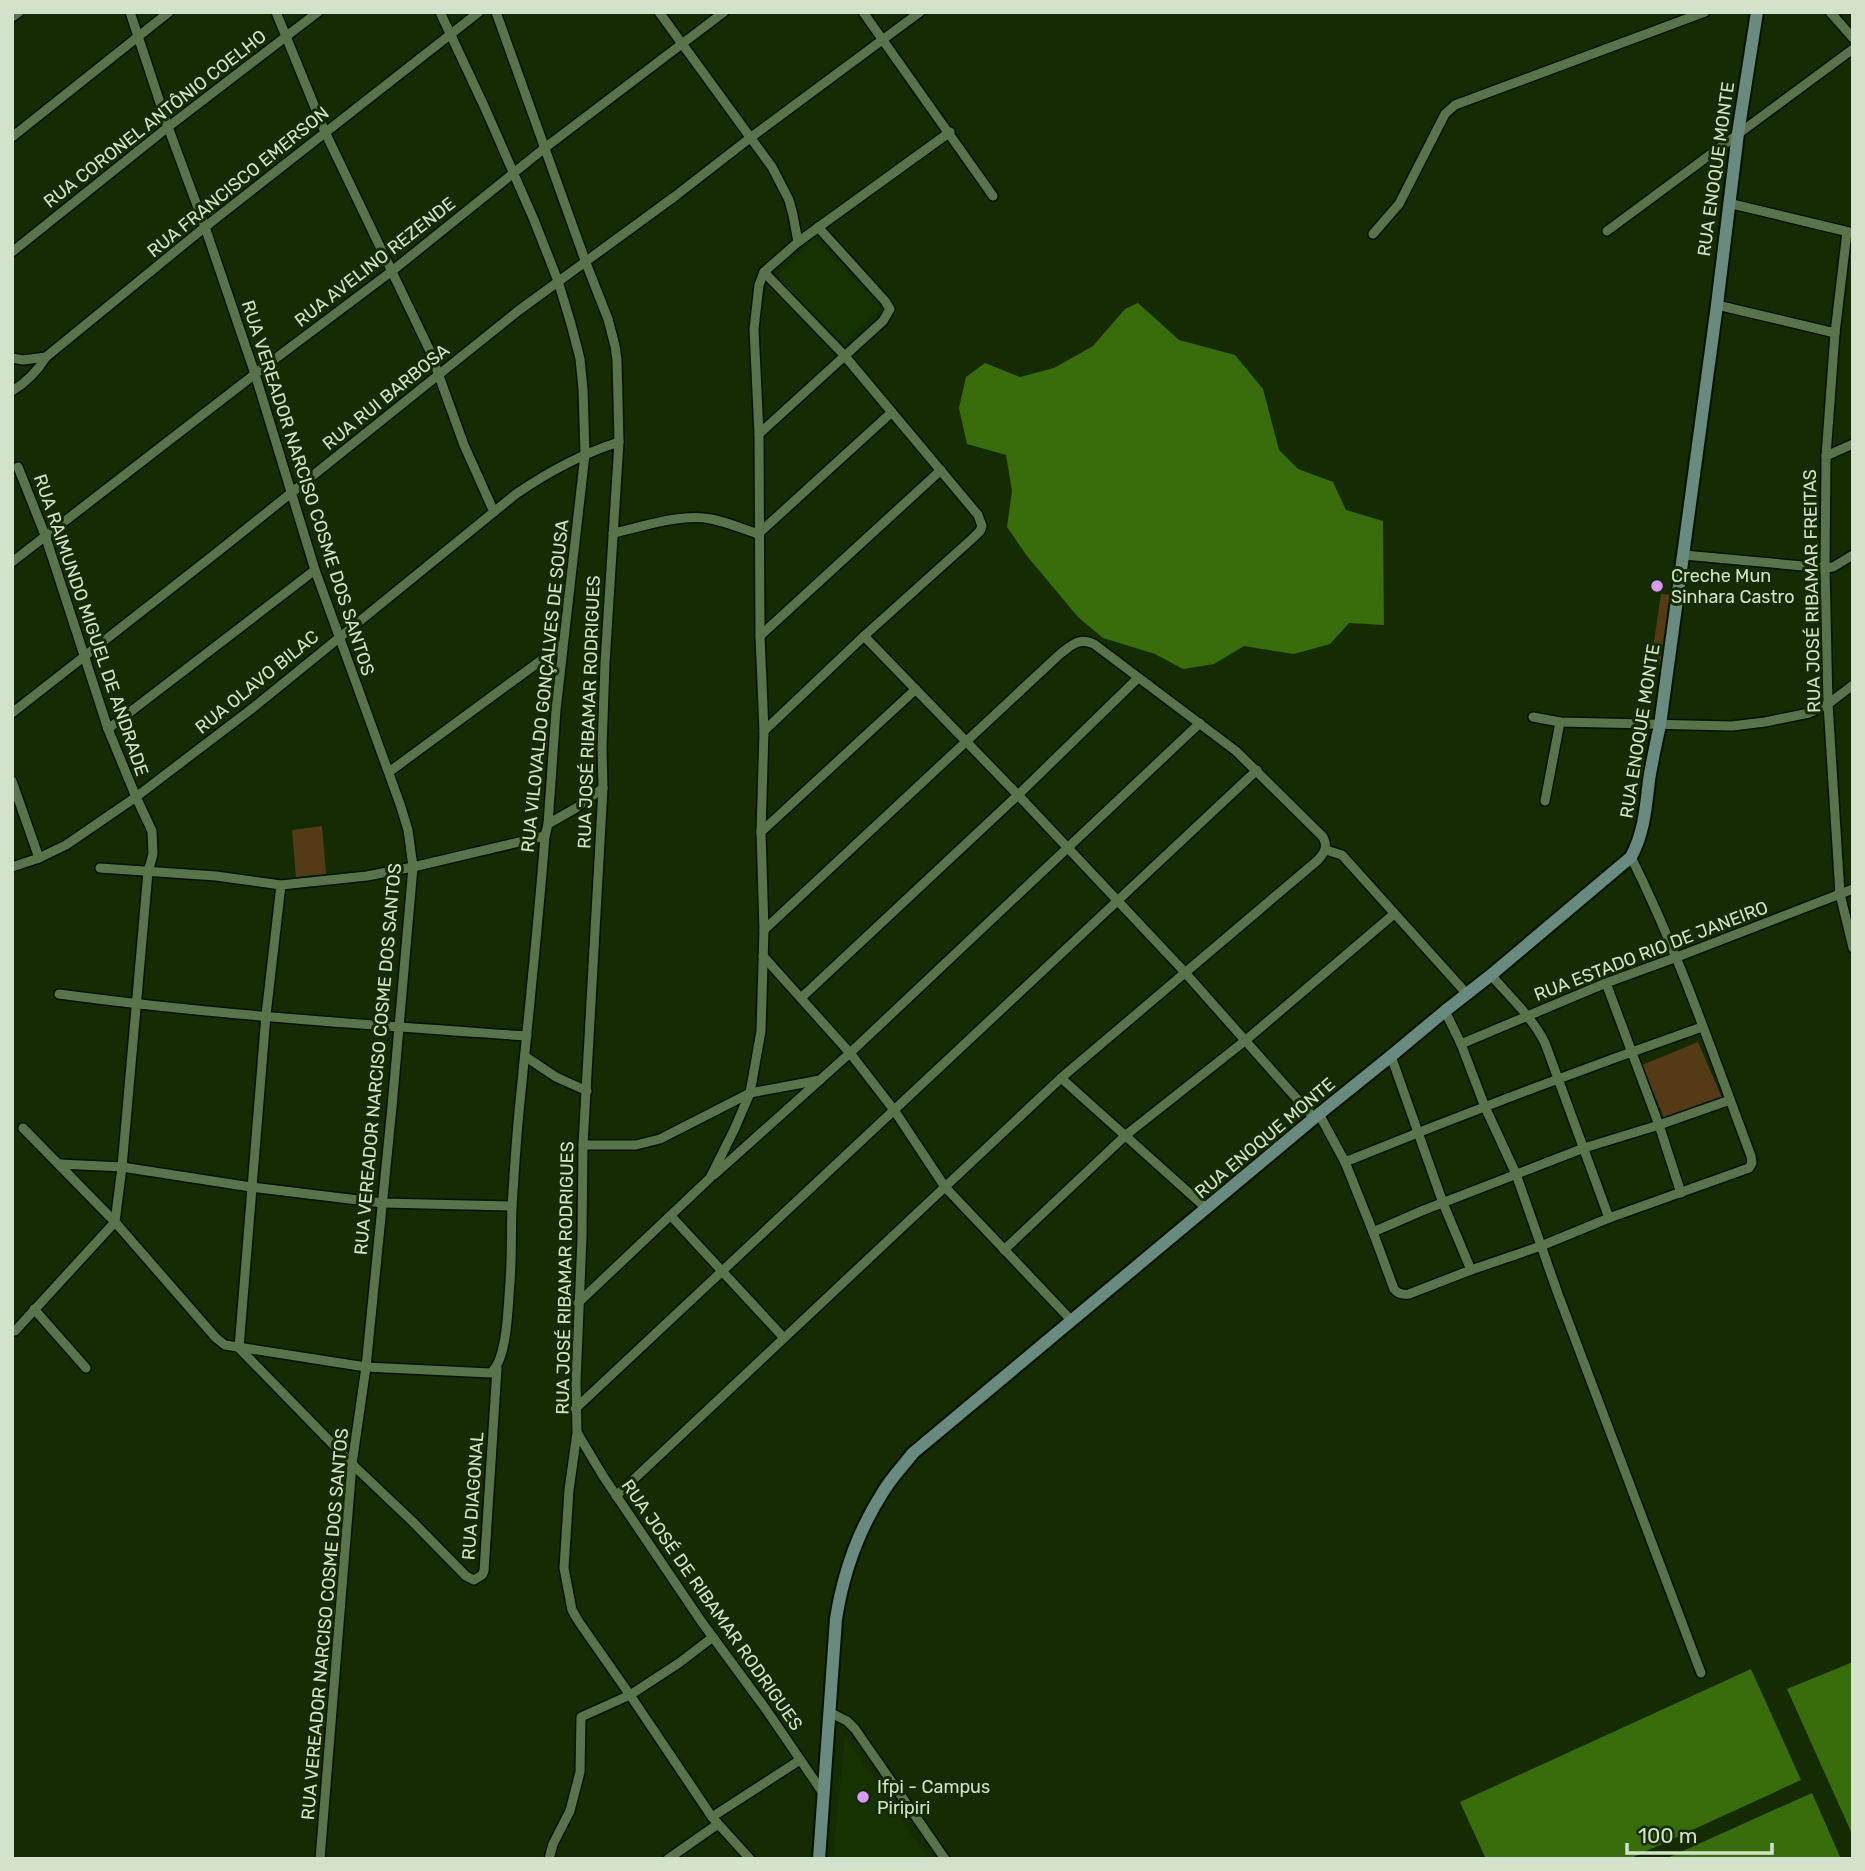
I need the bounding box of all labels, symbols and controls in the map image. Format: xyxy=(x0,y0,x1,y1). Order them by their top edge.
street label: RUA CORONEL ANTÔNIO COELHO xyxy=(39,25,271,213)
street label: RUA ENOQUE MONTE xyxy=(1693,80,1739,258)
street label: RUA FRANCISCO EMERSON xyxy=(143,102,333,262)
street label: RUA AVELINO REZENDE xyxy=(290,192,460,332)
street label: RUA VEREADOR NARCISO COSME DOS SANTOS xyxy=(237,298,379,678)
street label: RUA RUI BARBOSA xyxy=(318,339,454,455)
street label: RUA JOSÉ RIBAMAR FREITAS xyxy=(1799,469,1825,713)
street label: RUA RAIMUNDO MIGUEL DE ANDRADE xyxy=(29,471,153,779)
street label: RUA VILOVALDO GONÇALVES DE SOUSA xyxy=(517,518,573,854)
place label: Creche Mun Sinhara Castro xyxy=(1671,565,1795,608)
street label: RUA JOSÉ RIBAMAR RODRIGUES xyxy=(573,575,605,849)
marker: Creche Mun Sinhara Castro xyxy=(1649,578,1665,594)
street label: RUA OLAVO BILAC xyxy=(191,625,323,739)
street label: RUA ENOQUE MONTE xyxy=(1615,642,1665,820)
street label: RUA VEREADOR NARCISO COSME DOS SANTOS xyxy=(350,862,406,1256)
street label: RUA ESTADO RIO DE JANEIRO xyxy=(1531,896,1771,1006)
street label: RUA ENOQUE MONTE xyxy=(1190,1073,1340,1203)
street label: RUA JOSÉ RIBAMAR RODRIGUES xyxy=(552,1141,578,1415)
street label: RUA VEREADOR NARCISO COSME DOS SANTOS xyxy=(297,1427,353,1821)
street label: RUA DIAGONAL xyxy=(458,1431,488,1561)
street label: RUA JOSÉ DE RIBAMAR RODRIGUES xyxy=(617,1475,807,1735)
place label: Ifpi - Campus Piripiri xyxy=(877,1776,990,1819)
marker: Ifpi - Campus Piripiri xyxy=(855,1789,871,1805)
scale bar xyxy=(1627,1812,1772,1856)
text: 100 m xyxy=(1638,1823,1697,1848)

